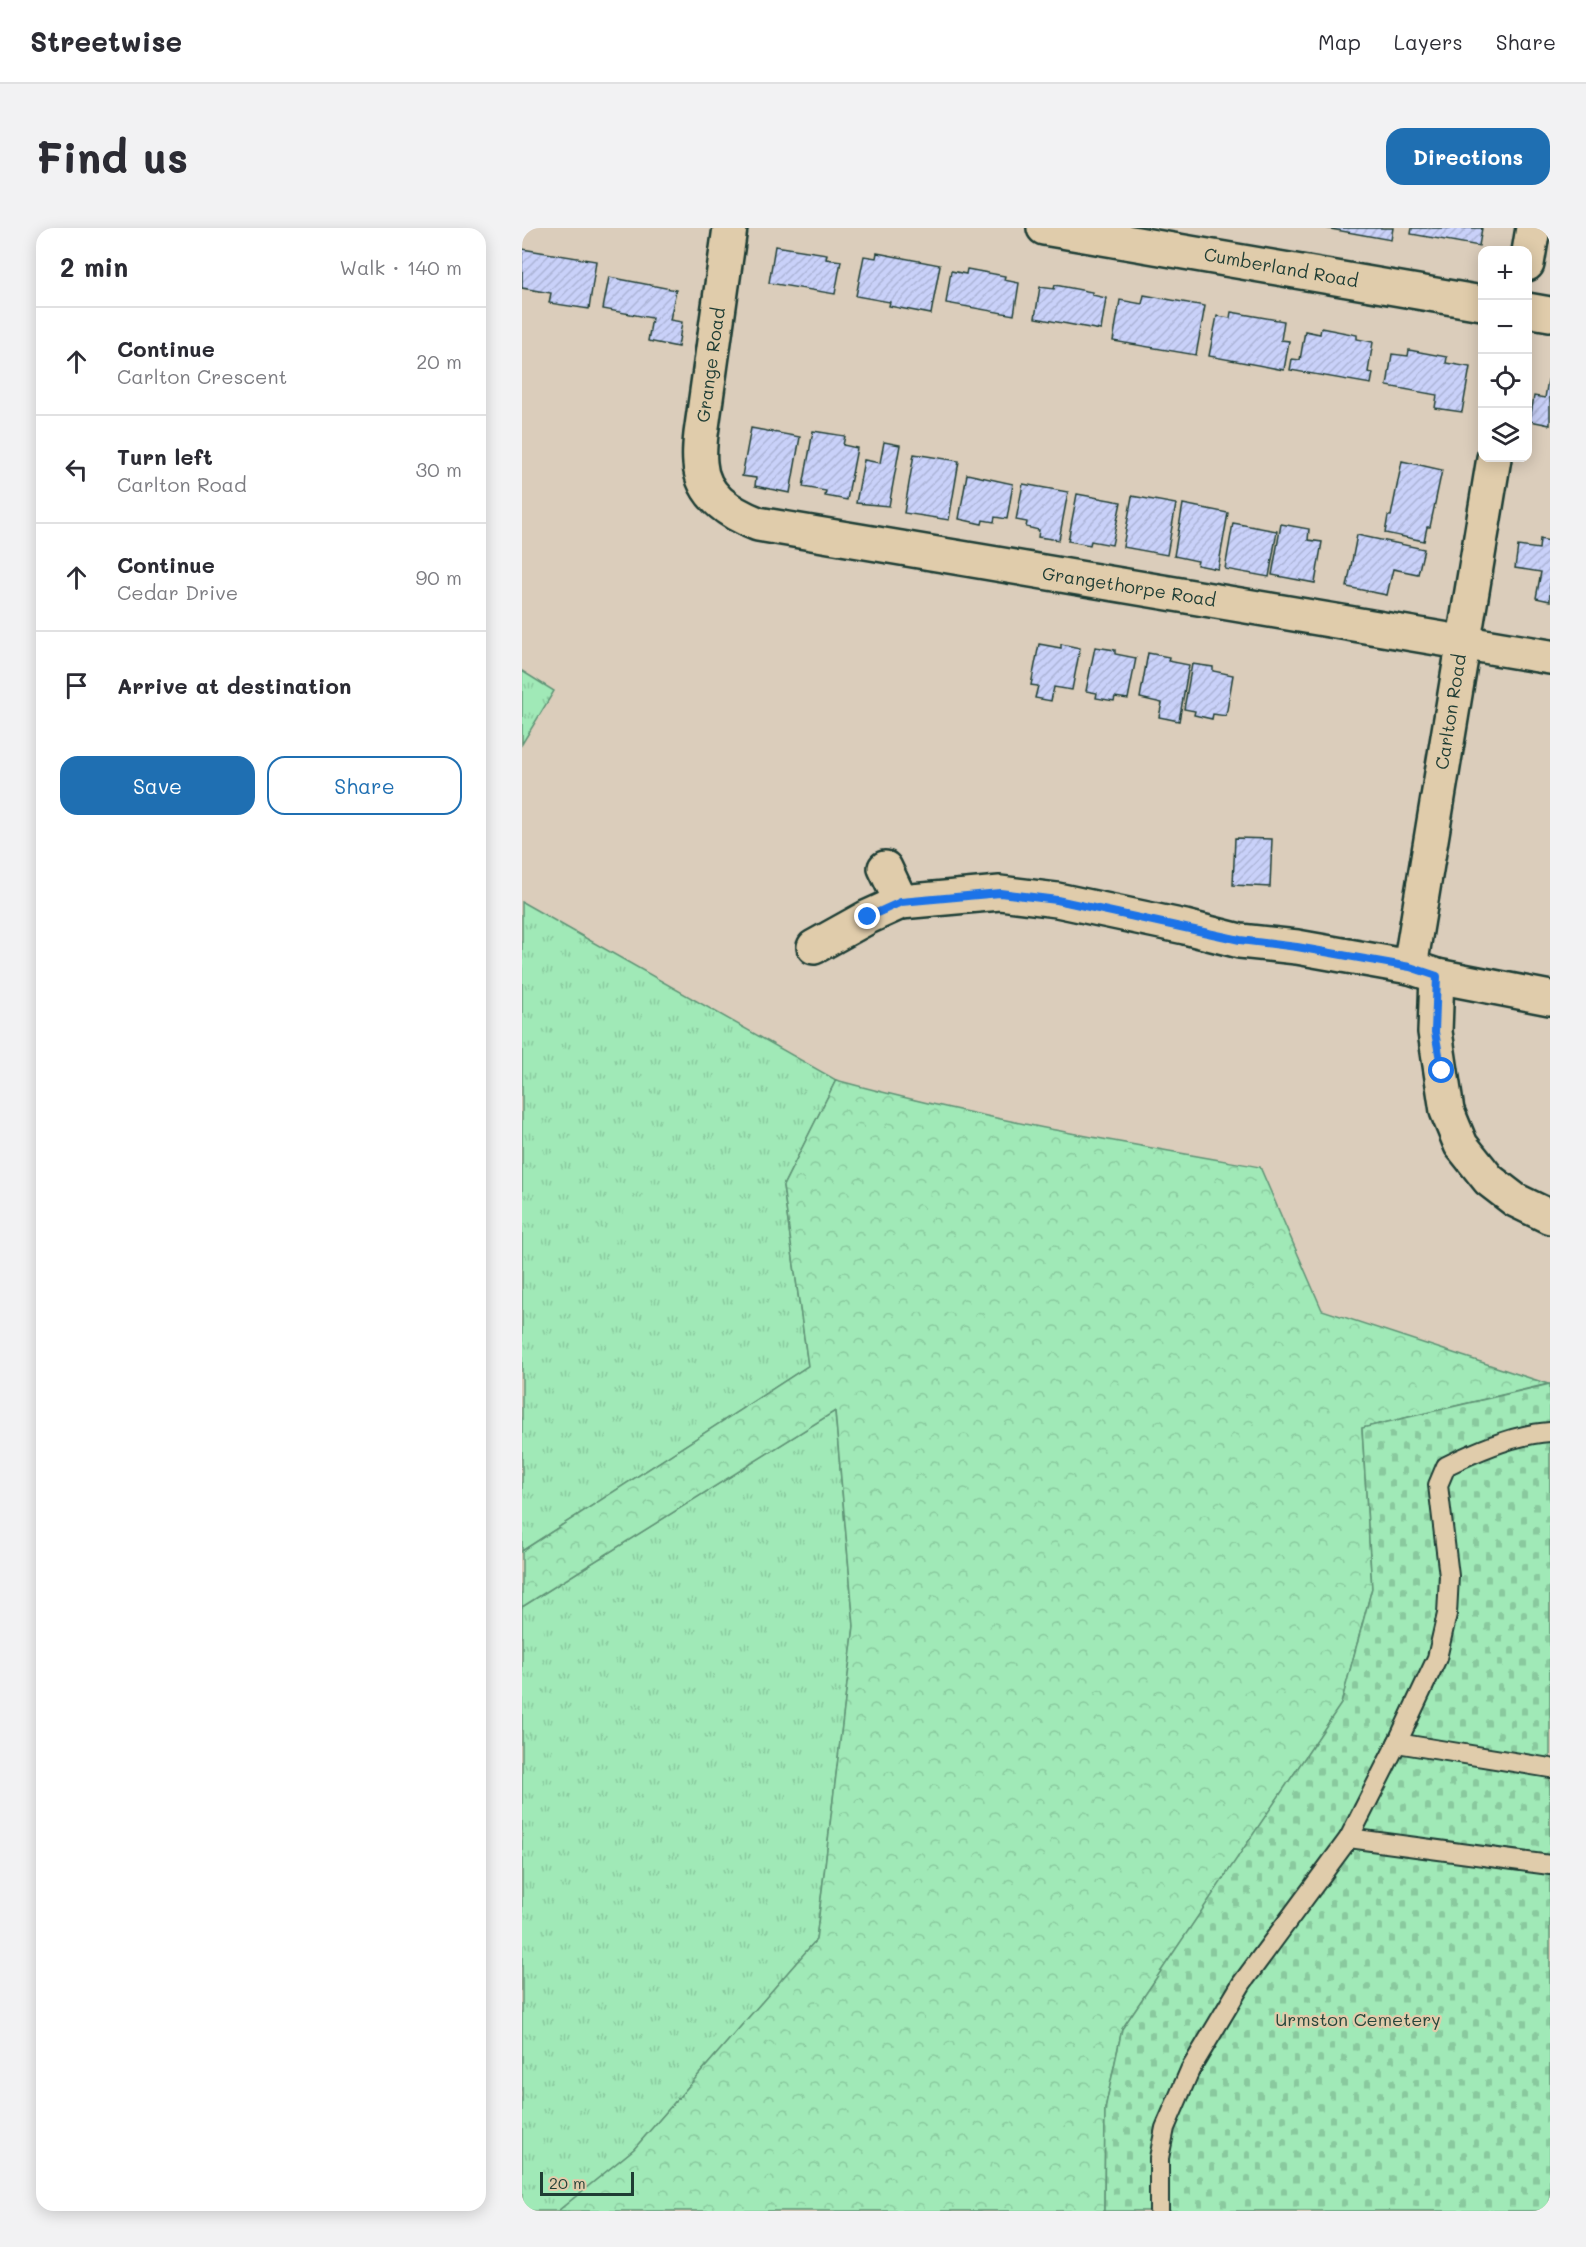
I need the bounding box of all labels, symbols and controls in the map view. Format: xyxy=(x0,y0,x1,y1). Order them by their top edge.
text: Streetwise xyxy=(30,23,182,59)
text: Map xyxy=(1318,28,1361,55)
text: Layers xyxy=(1394,28,1463,55)
text: Share xyxy=(1496,28,1556,55)
button: Directions xyxy=(1386,128,1550,185)
text: Find us xyxy=(36,129,188,184)
street label: Cumberland Road xyxy=(1202,242,1360,292)
map controls xyxy=(1478,246,1532,462)
button: + xyxy=(1478,246,1532,300)
text: 2 min xyxy=(60,250,128,284)
text: Walk · 140 m xyxy=(339,254,462,280)
button: − xyxy=(1478,300,1532,354)
street label: Grange Road xyxy=(690,306,730,424)
text: Continue xyxy=(117,334,215,363)
icon: ahead xyxy=(60,345,93,378)
text: 20 m xyxy=(416,348,462,374)
button: locate xyxy=(1478,354,1532,408)
text: Carlton Crescent xyxy=(117,363,287,389)
button: layers xyxy=(1478,408,1532,462)
text: Turn left xyxy=(117,442,213,471)
icon: left xyxy=(60,453,93,486)
text: 30 m xyxy=(416,456,462,482)
text: Carlton Road xyxy=(117,471,247,497)
text: Continue xyxy=(117,550,215,579)
street label: Grangethorpe Road xyxy=(1040,560,1218,612)
icon: ahead xyxy=(60,561,93,594)
text: 90 m xyxy=(416,564,462,590)
text: Cedar Drive xyxy=(117,579,238,605)
street label: Carlton Road xyxy=(1429,652,1471,771)
icon: arrive xyxy=(60,669,93,702)
text: Arrive at destination xyxy=(117,671,352,700)
button: Save xyxy=(60,756,255,815)
button: Share xyxy=(267,756,462,815)
route end xyxy=(854,903,880,929)
route start xyxy=(1428,1057,1454,1083)
park label: Urmston Cemetery xyxy=(1275,2007,1441,2031)
scale bar xyxy=(540,2169,634,2196)
text: 20 m xyxy=(549,2172,586,2193)

